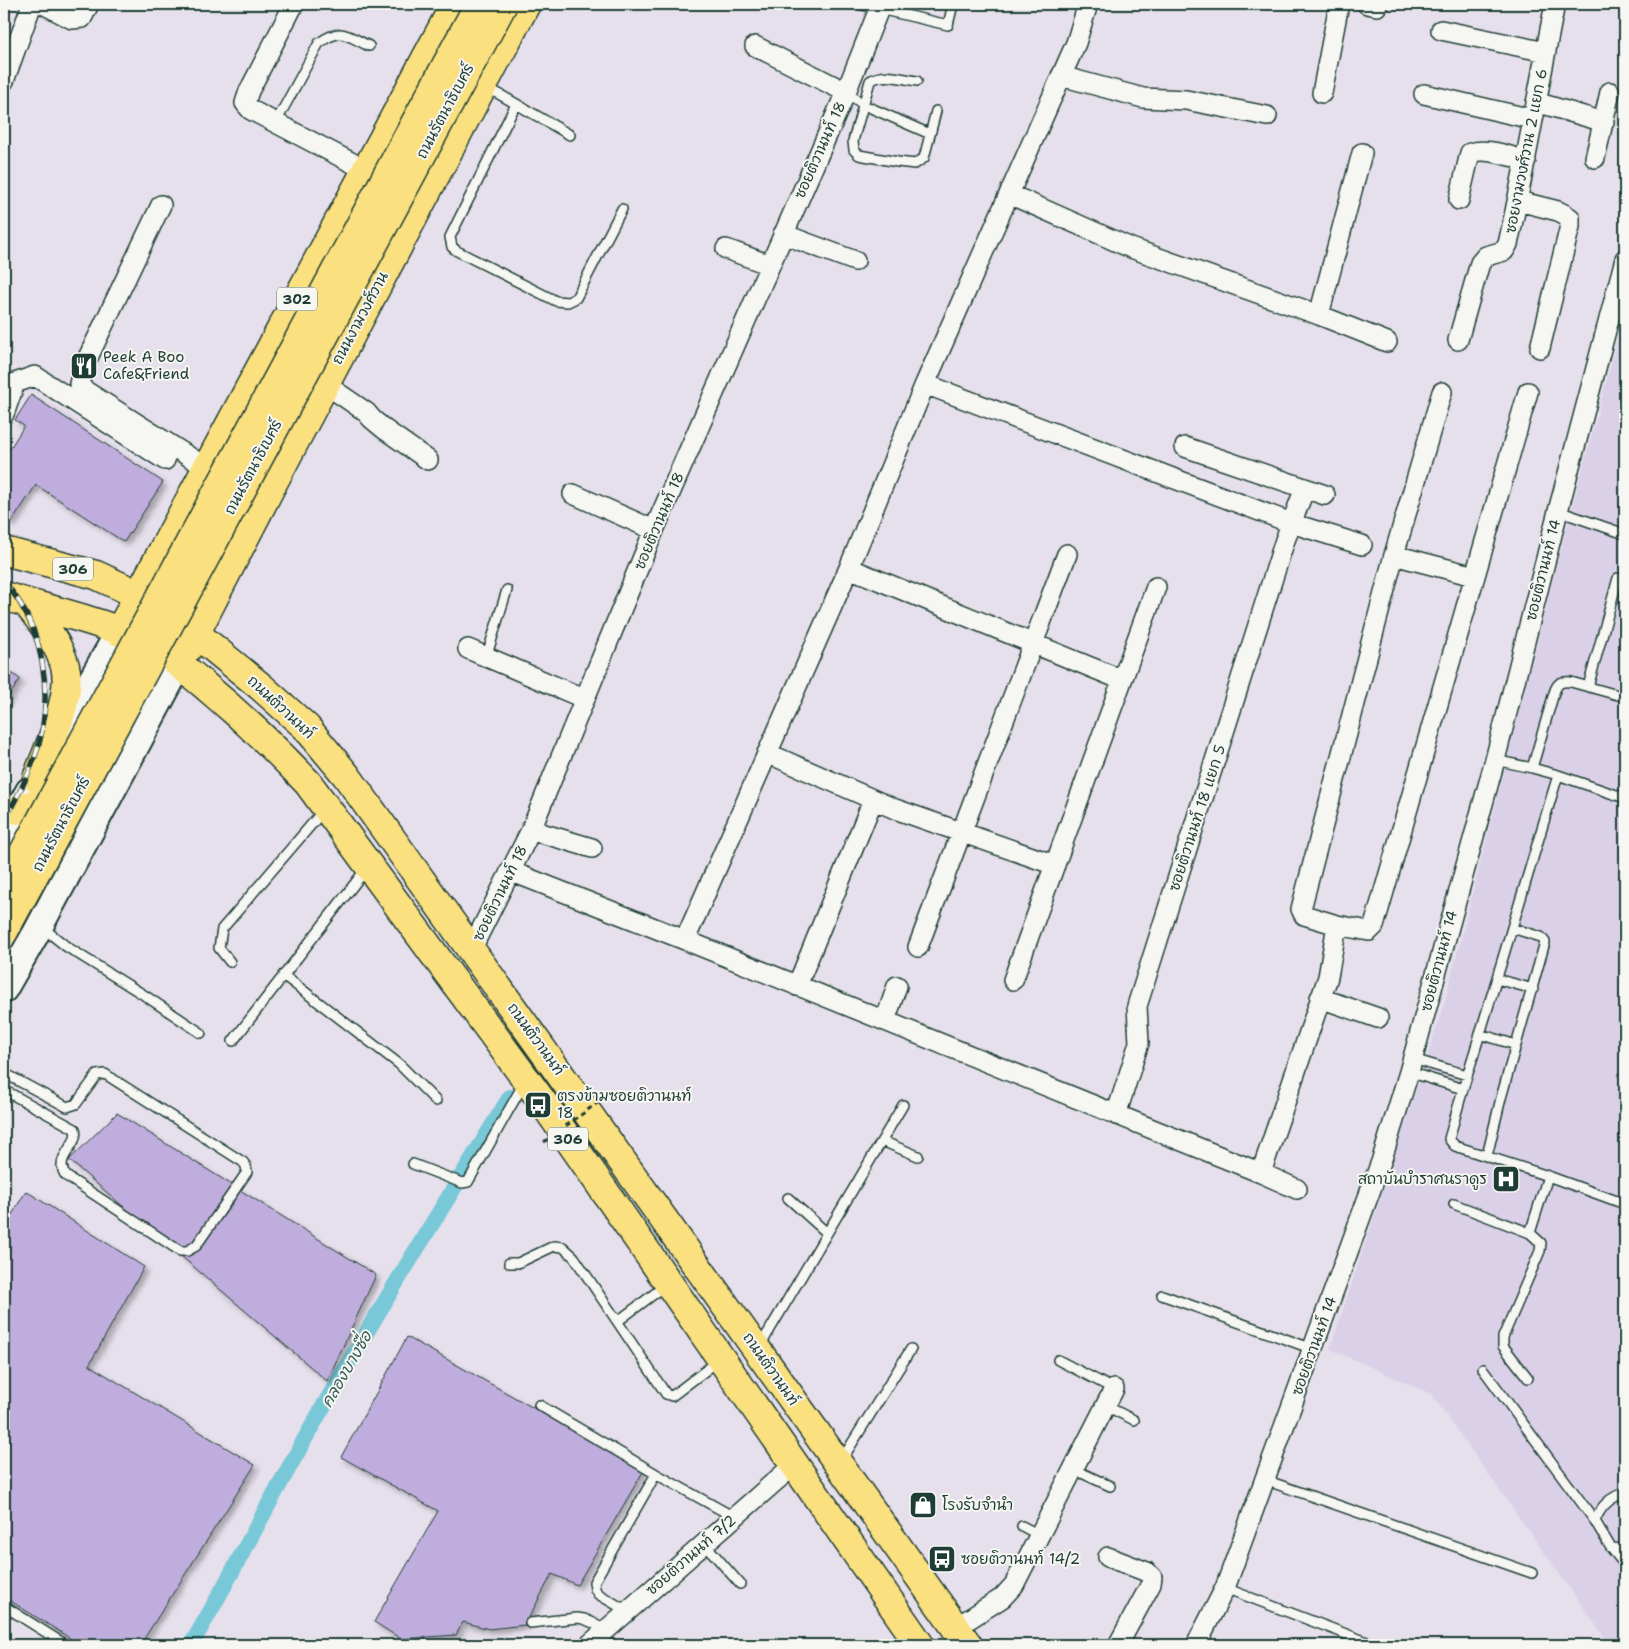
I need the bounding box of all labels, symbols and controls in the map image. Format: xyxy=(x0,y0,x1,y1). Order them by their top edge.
street label: ถนนรัตนาธิเบศร์ xyxy=(411,59,479,162)
street label: ซอยงามวงศ์วาน 2 แยก 6 xyxy=(1500,67,1552,235)
street label: ซอยติวานนท์ 18 xyxy=(790,98,850,202)
street label: ถนนงามวงศ์วาน xyxy=(327,268,393,368)
road number: 302 xyxy=(277,288,317,310)
place label: Peek A Boo Cafe&Friend xyxy=(103,347,190,384)
restaurant icon: Peek A Boo Cafe&Friend xyxy=(69,351,99,381)
street label: ถนนรัตนาธิเบศร์ xyxy=(219,415,287,518)
street label: ซอยติวานนท์ 18 xyxy=(629,469,689,573)
street label: ซอยติวานนท์ 14 xyxy=(1521,517,1565,623)
road number: 306 xyxy=(53,558,93,580)
street label: ถนนติวานนท์ xyxy=(243,671,319,743)
street label: ซอยติวานนท์ 18 แยก 5 xyxy=(1164,742,1230,894)
street label: ถนนรัตนาธิเบศร์ xyxy=(27,772,95,875)
street label: ซอยติวานนท์ 18 xyxy=(468,842,532,944)
street label: ซอยติวานนท์ 14 xyxy=(1416,908,1462,1014)
street label: ถนนติวานนท์ xyxy=(503,999,569,1079)
place label: ตรงข้ามซอยติวานนท์ 18 xyxy=(557,1086,692,1123)
bus stop icon: ตรงข้ามซอยติวานนท์ 18 xyxy=(523,1090,553,1120)
road number: 306 xyxy=(548,1128,588,1150)
hospital icon: สถาบันบำราศนราดูร xyxy=(1491,1164,1521,1194)
place label: สถาบันบำราศนราดูร xyxy=(1358,1169,1487,1190)
street label: ซอยติวานนท์ 14 xyxy=(1287,1294,1341,1398)
water label: คลองบางซื่อ xyxy=(313,1324,377,1411)
street label: ถนนติวานนท์ xyxy=(738,1328,804,1410)
shop icon: โรงรับจำนำ xyxy=(908,1490,938,1520)
place label: โรงรับจำนำ xyxy=(942,1495,1013,1515)
street label: ซอยติวานนท์ 7/2 xyxy=(642,1510,740,1600)
bus stop icon: ซอยติวานนท์ 14/2 xyxy=(927,1544,957,1574)
place label: ซอยติวานนท์ 14/2 xyxy=(961,1549,1080,1569)

